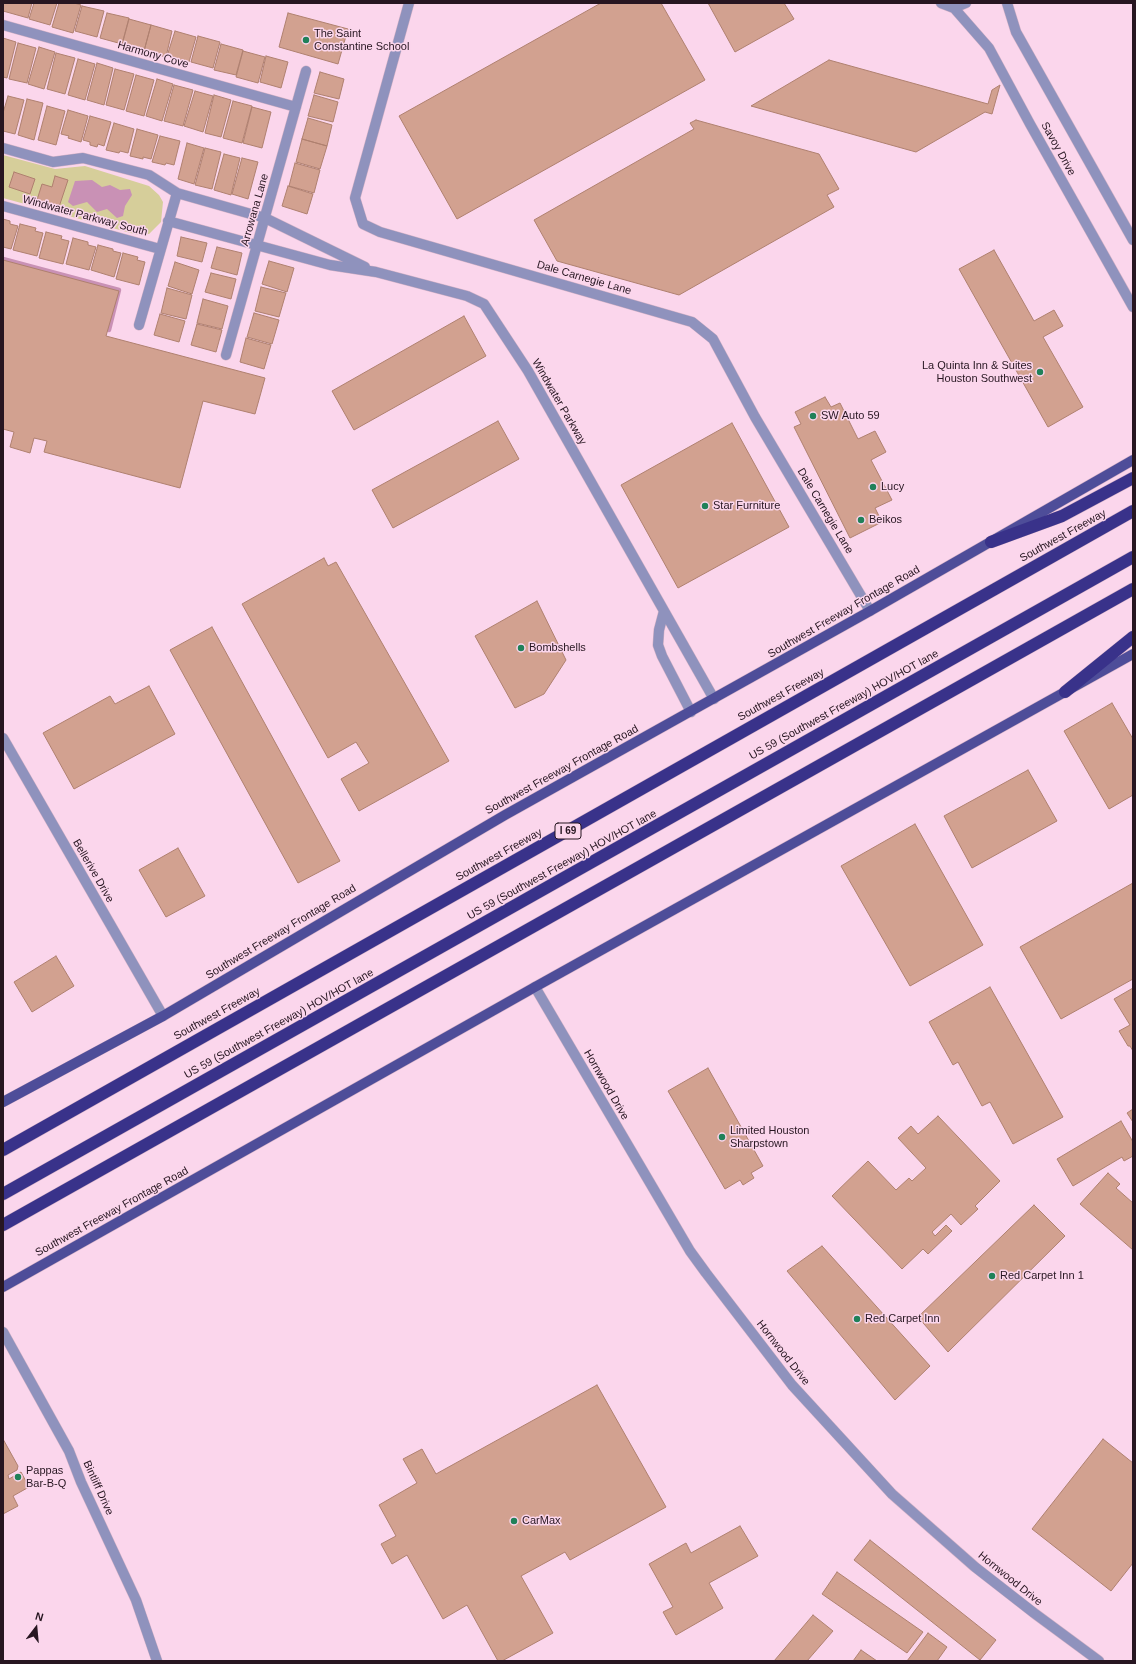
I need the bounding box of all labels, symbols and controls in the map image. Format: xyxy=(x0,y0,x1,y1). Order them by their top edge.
place label: The Saint Constantine School xyxy=(314,27,409,53)
marker: The Saint Constantine School xyxy=(301,35,311,45)
street label: Harmony Cove xyxy=(116,39,190,71)
street label: Savoy Drive xyxy=(1038,120,1078,178)
street label: Arrowana Lane xyxy=(238,172,272,248)
street label: Windwater Parkway South xyxy=(21,193,149,239)
street label: Dale Carnegie Lane xyxy=(535,258,633,298)
street label: Windwater Parkway xyxy=(529,357,589,447)
place label: La Quinta Inn & Suites Houston Southwest xyxy=(922,359,1032,385)
marker: La Quinta Inn & Suites Houston Southwest xyxy=(1035,367,1045,377)
place label: SW Auto 59 xyxy=(821,409,880,423)
marker: SW Auto 59 xyxy=(808,411,818,421)
street label: Dale Carnegie Lane xyxy=(794,466,856,556)
place label: Lucy xyxy=(881,480,904,494)
marker: Lucy xyxy=(868,482,878,492)
place label: Star Furniture xyxy=(713,499,780,513)
marker: Star Furniture xyxy=(700,501,710,511)
street label: Southwest Freeway xyxy=(1018,507,1108,565)
place label: Beikos xyxy=(869,513,902,527)
marker: Beikos xyxy=(856,515,866,525)
street label: Southwest Freeway Frontage Road xyxy=(766,563,922,661)
place label: Bombshells xyxy=(529,641,586,655)
marker: Bombshells xyxy=(516,643,526,653)
street label: US 59 (Southwest Freeway) HOV/HOT lane xyxy=(747,647,941,763)
street label: Southwest Freeway xyxy=(736,666,826,724)
street label: Southwest Freeway Frontage Road xyxy=(483,722,641,818)
street label: US 59 (Southwest Freeway) HOV/HOT lane xyxy=(465,807,659,923)
road number: I 69 xyxy=(555,823,581,839)
street label: Southwest Freeway xyxy=(454,826,544,884)
street label: Bellerive Drive xyxy=(70,837,116,905)
street label: Southwest Freeway Frontage Road xyxy=(203,882,359,982)
street label: US 59 (Southwest Freeway) HOV/HOT lane xyxy=(182,966,376,1082)
street label: Southwest Freeway xyxy=(172,985,262,1043)
street label: Hornwood Drive xyxy=(581,1048,631,1122)
place label: Limited Houston Sharpstown xyxy=(730,1124,809,1150)
marker: Limited Houston Sharpstown xyxy=(717,1132,727,1142)
street label: Southwest Freeway Frontage Road xyxy=(33,1164,191,1260)
place label: Red Carpet Inn 1 xyxy=(1000,1269,1084,1283)
marker: Red Carpet Inn 1 xyxy=(987,1271,997,1281)
place label: Red Carpet Inn xyxy=(865,1312,940,1326)
marker: Red Carpet Inn xyxy=(852,1314,862,1324)
street label: Hornwood Drive xyxy=(754,1318,812,1388)
street label: Bintliff Drive xyxy=(80,1459,116,1517)
place label: Pappas Bar-B-Q xyxy=(26,1464,66,1490)
marker: Pappas Bar-B-Q xyxy=(13,1472,23,1482)
place label: CarMax xyxy=(522,1514,561,1528)
marker: CarMax xyxy=(509,1516,519,1526)
street label: Hornwood Drive xyxy=(975,1549,1045,1609)
north arrow xyxy=(16,1608,56,1648)
text: N xyxy=(34,1610,45,1623)

